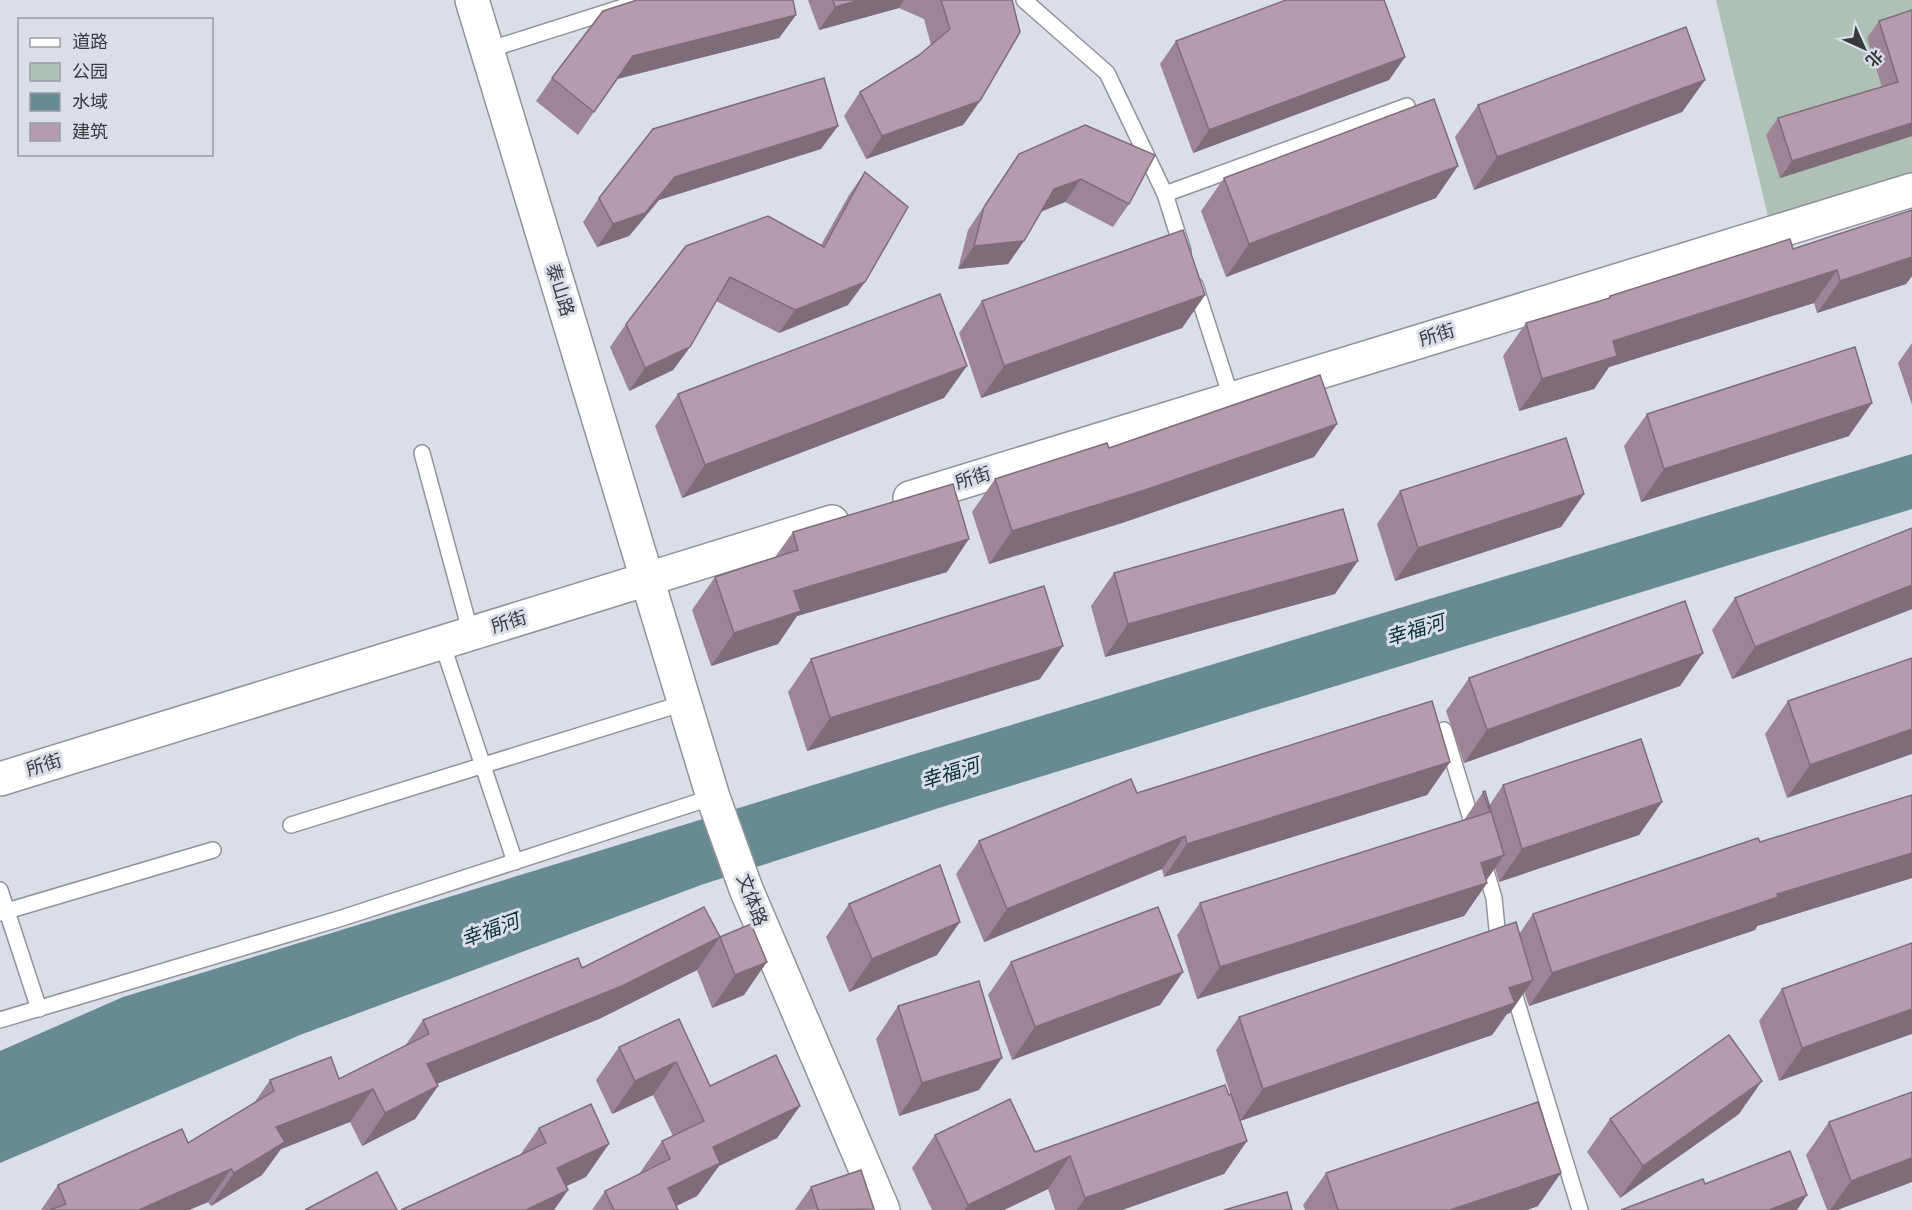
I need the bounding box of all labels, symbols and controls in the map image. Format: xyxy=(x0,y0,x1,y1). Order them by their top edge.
legend xyxy=(18,18,213,156)
north arrow xyxy=(1834,18,1894,78)
text: 道路 xyxy=(72,32,108,55)
text: 北 xyxy=(1860,44,1886,70)
text: 公园 xyxy=(72,62,108,85)
text: 水域 xyxy=(72,92,108,115)
text: 建筑 xyxy=(72,122,108,145)
street label: 泰山路 xyxy=(540,261,577,320)
street label: 所街 xyxy=(1417,320,1458,353)
street label: 所街 xyxy=(953,463,994,496)
street label: 所街 xyxy=(489,607,530,640)
water label: 幸福河 xyxy=(1383,610,1452,653)
street label: 所街 xyxy=(24,750,65,783)
water label: 幸福河 xyxy=(918,753,987,796)
street label: 文体路 xyxy=(730,871,771,930)
water label: 幸福河 xyxy=(458,908,527,954)

